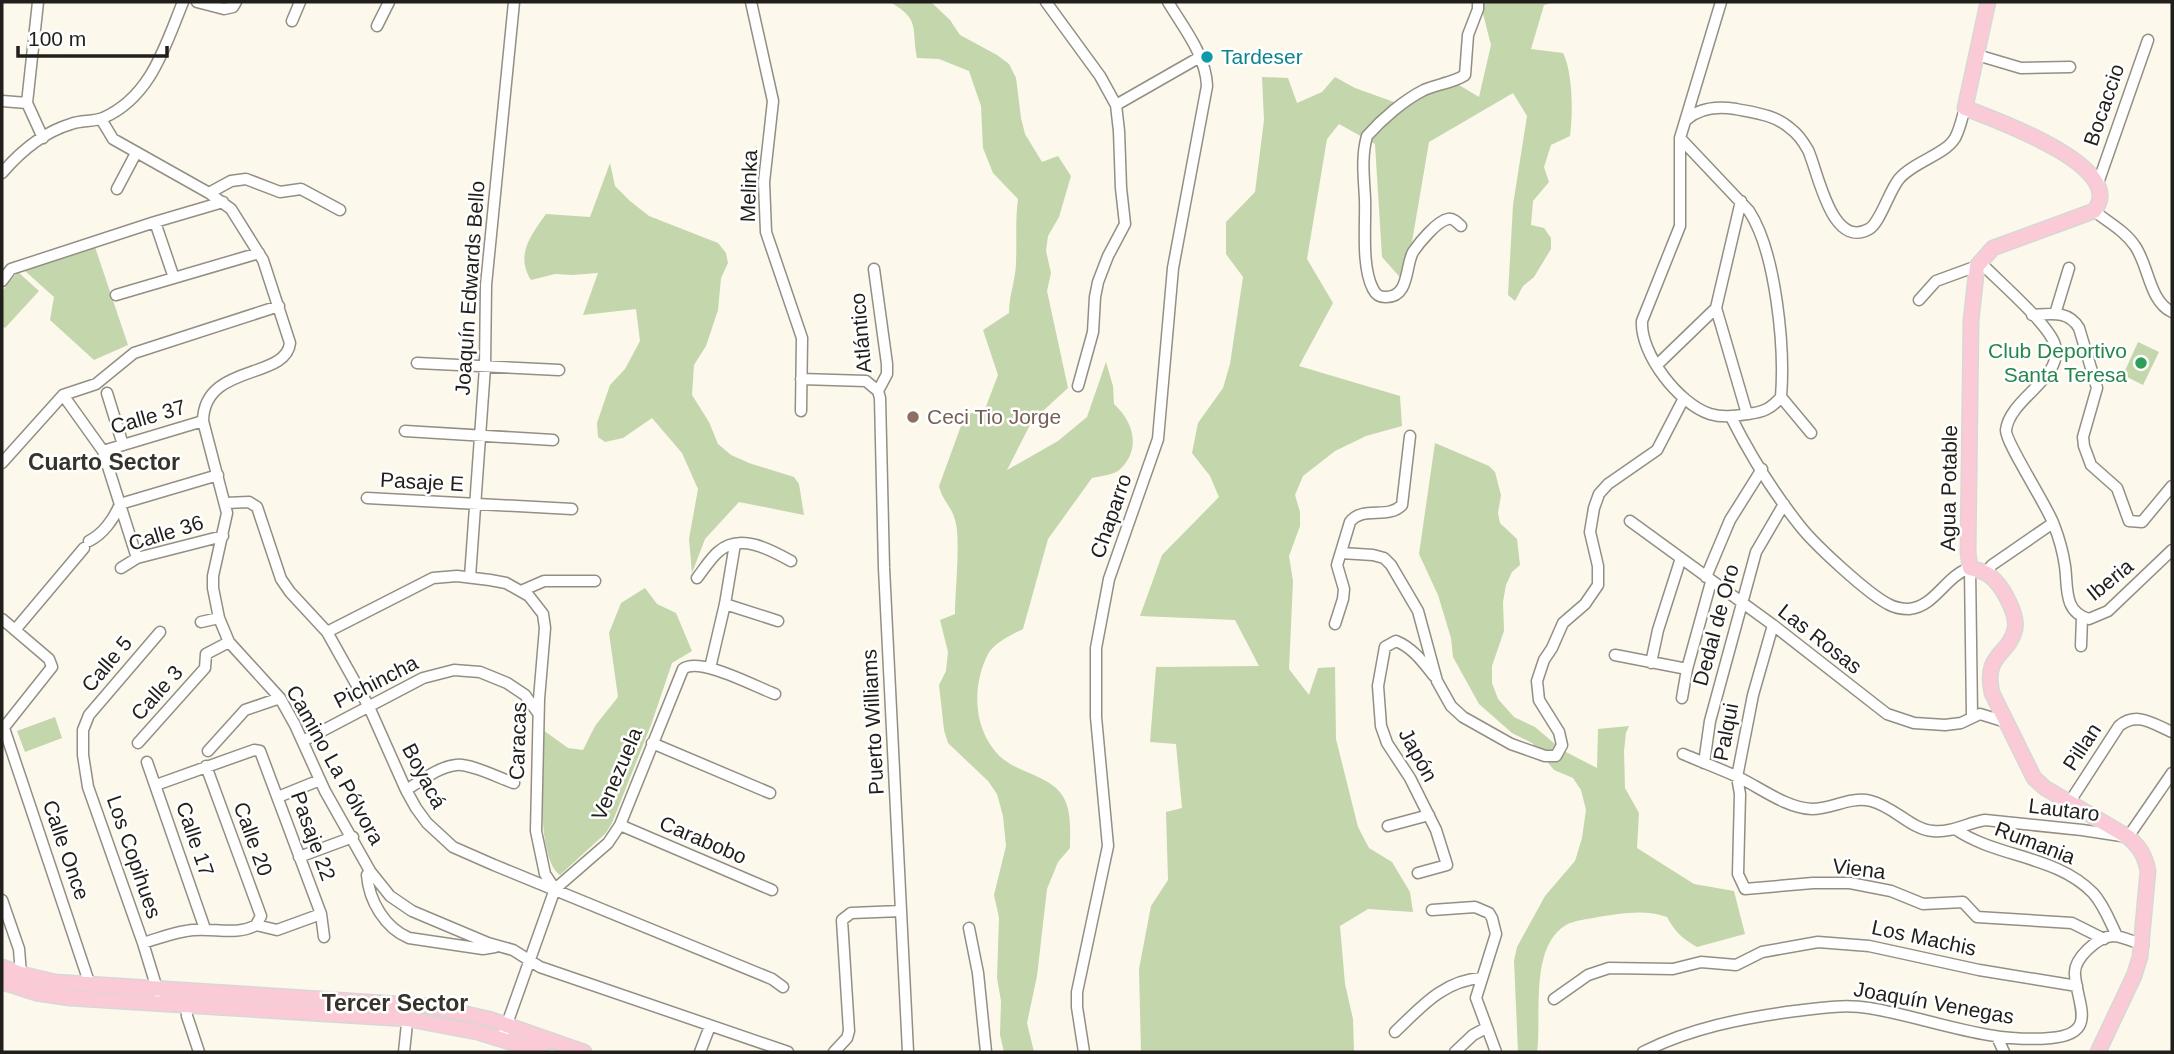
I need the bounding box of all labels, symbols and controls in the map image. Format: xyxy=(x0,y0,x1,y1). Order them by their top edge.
scale bar xyxy=(18,14,166,58)
text: 100 m xyxy=(28,27,86,50)
place label: Tardeser xyxy=(1221,45,1303,68)
marker: Tardeser xyxy=(1199,49,1215,65)
street label: Bocaccio xyxy=(2079,61,2128,149)
street label: Melinka xyxy=(736,149,761,223)
street label: Joaquín Edwards Bello xyxy=(451,180,488,396)
street label: Atlántico xyxy=(846,292,875,374)
place label: Club Deportivo Santa Teresa xyxy=(1988,339,2127,386)
marker: Club Deportivo Santa Teresa xyxy=(2133,355,2149,371)
street label: Calle 37 xyxy=(108,395,188,438)
place label: Ceci Tio Jorge xyxy=(927,405,1061,428)
marker: Ceci Tio Jorge xyxy=(905,409,921,425)
street label: Agua Potable xyxy=(1936,425,1961,551)
district label: Cuarto Sector xyxy=(28,449,180,475)
street label: Pasaje E xyxy=(379,468,465,495)
street label: Chaparro xyxy=(1085,471,1136,561)
street label: Calle 36 xyxy=(126,510,206,555)
street label: Iberia xyxy=(2082,554,2138,605)
street label: Dedal de Oro xyxy=(1688,562,1743,688)
street label: Las Rosas xyxy=(1774,599,1866,678)
street label: Calle 5 xyxy=(77,631,136,696)
street label: Puerto Williams xyxy=(857,649,888,795)
street label: Pichincha xyxy=(330,650,422,712)
street label: Calle 3 xyxy=(126,661,187,725)
street label: Camino La Pólvora xyxy=(282,681,389,849)
street label: Palqui xyxy=(1709,701,1742,763)
street label: Caracas xyxy=(505,702,530,780)
street label: Pillan xyxy=(2058,719,2105,775)
street label: Venezuela xyxy=(587,724,646,823)
street label: Japón xyxy=(1395,724,1442,785)
street label: Boyacá xyxy=(398,739,451,812)
street label: Pasaje 22 xyxy=(287,788,340,884)
street label: Los Copihues xyxy=(103,792,166,921)
street label: Lautaro xyxy=(2027,794,2101,825)
street label: Calle Once xyxy=(39,797,94,903)
street label: Calle 17 xyxy=(172,799,219,879)
street label: Calle 20 xyxy=(229,799,277,879)
street label: Carabobo xyxy=(656,811,750,868)
street label: Rumania xyxy=(1992,817,2079,868)
street label: Viena xyxy=(1831,854,1887,883)
street label: Los Machis xyxy=(1870,915,1978,960)
street label: Joaquín Venegas xyxy=(1852,977,2016,1028)
district label: Tercer Sector xyxy=(322,990,468,1016)

